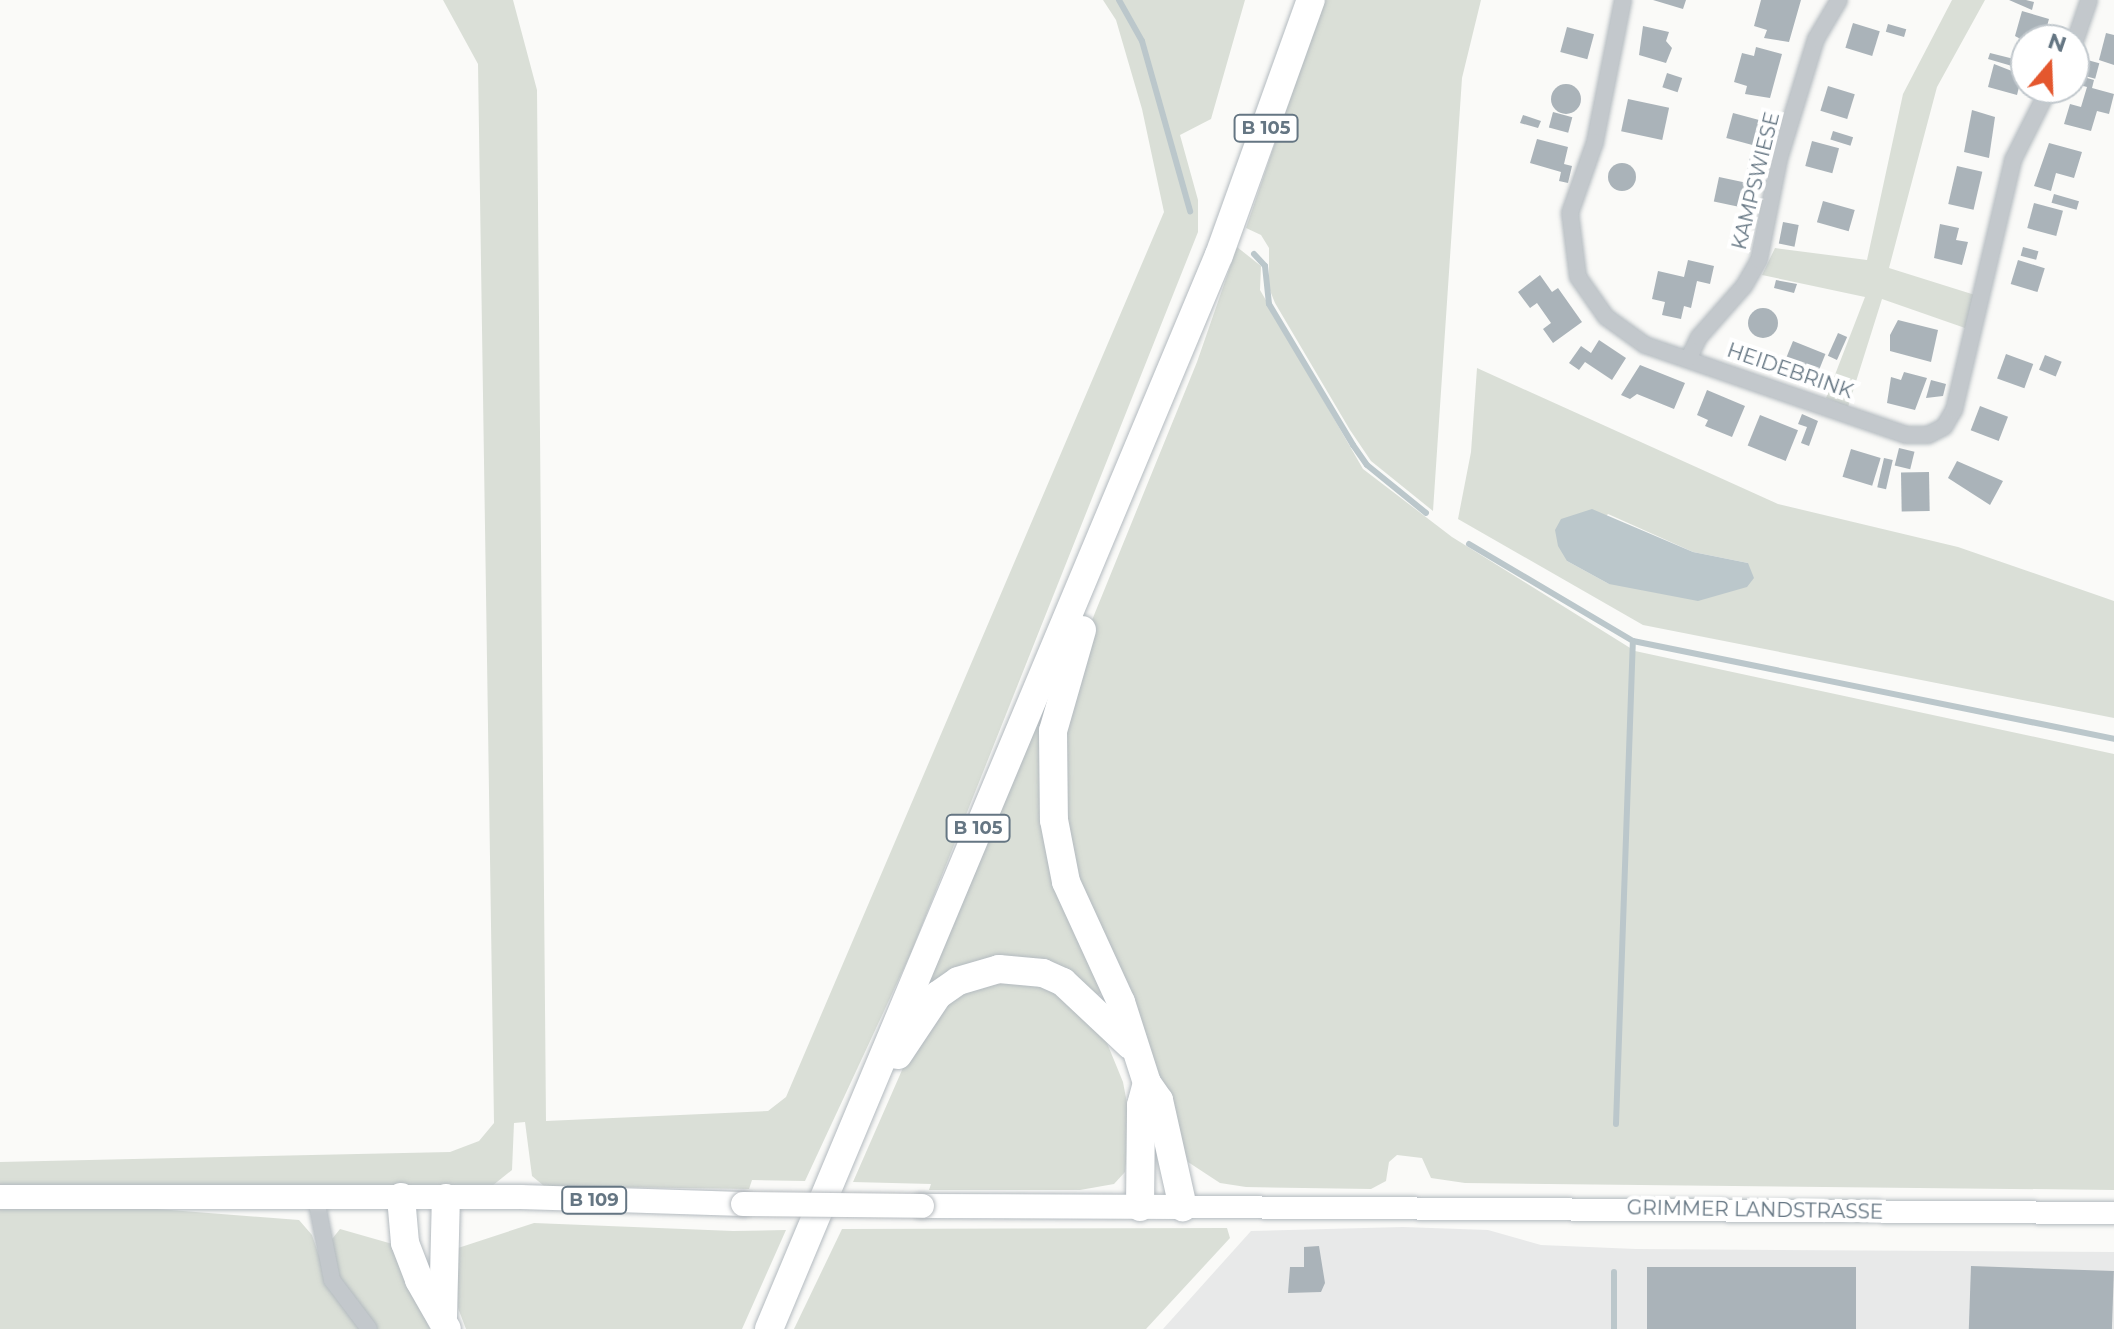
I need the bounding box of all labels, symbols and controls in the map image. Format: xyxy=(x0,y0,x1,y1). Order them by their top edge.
north arrow xyxy=(2010,24,2090,104)
text: N xyxy=(2045,27,2070,58)
street label: KAMPSWIESE xyxy=(1727,110,1785,252)
road number: B 105 xyxy=(1232,114,1300,142)
street label: HEIDEBRINK xyxy=(1724,338,1856,404)
road number: B 105 xyxy=(944,814,1012,842)
road number: B 109 xyxy=(560,1186,628,1214)
street label: GRIMMER LANDSTRASSE xyxy=(1627,1196,1883,1224)

